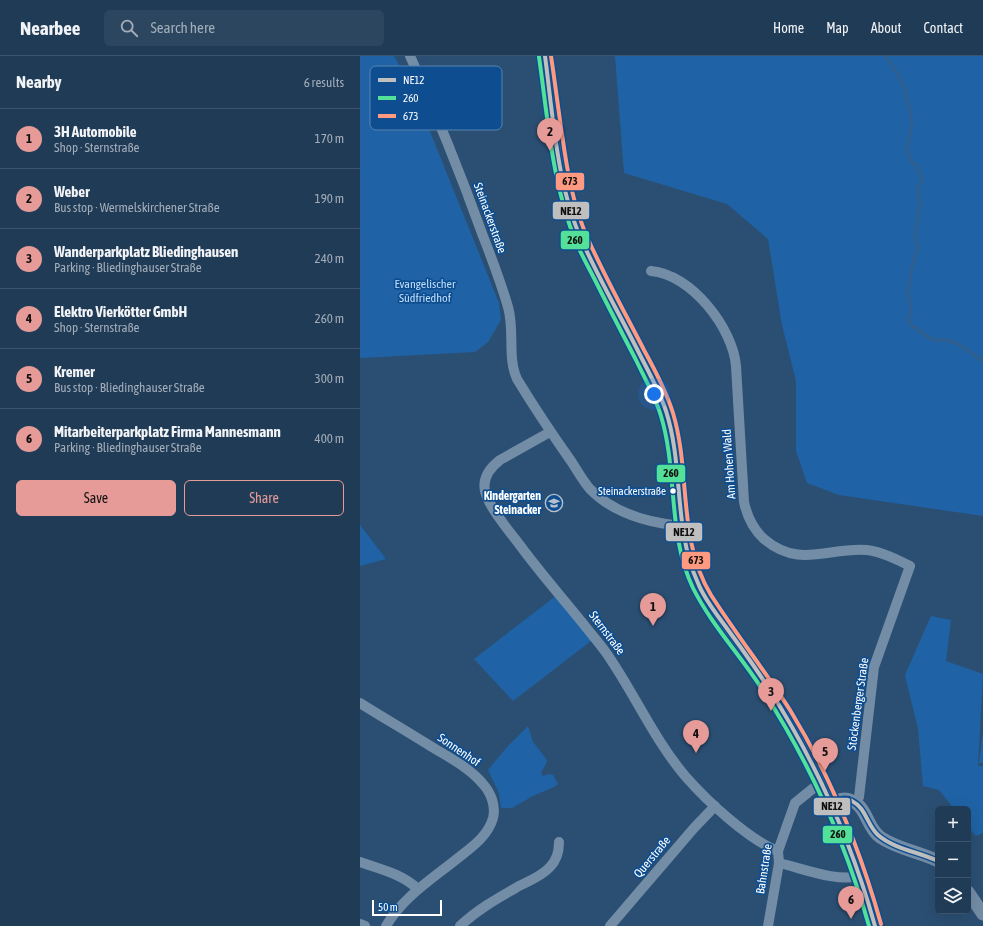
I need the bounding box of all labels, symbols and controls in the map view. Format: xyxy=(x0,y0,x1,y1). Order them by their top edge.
search box xyxy=(104,10,384,46)
text: Nearbee xyxy=(20,17,80,39)
icon: search xyxy=(118,17,140,39)
text: Search here xyxy=(150,19,215,36)
text: Home xyxy=(773,20,804,36)
text: Map xyxy=(826,20,849,36)
text: About xyxy=(871,20,902,36)
text: Contact xyxy=(924,20,963,36)
legend xyxy=(370,66,502,130)
text: Nearby xyxy=(16,72,62,92)
text: NE12 xyxy=(403,74,425,86)
text: 6 results xyxy=(304,75,344,90)
text: 260 xyxy=(403,92,419,104)
text: 673 xyxy=(403,110,419,122)
pin: 2 xyxy=(537,118,563,151)
text: 3H Automobile xyxy=(54,123,137,140)
text: 1 xyxy=(26,131,32,146)
text: 170 m xyxy=(315,131,344,146)
text: Shop · Sternstraße xyxy=(54,140,139,155)
line badge: 673 xyxy=(555,172,585,191)
text: 673 xyxy=(562,175,578,187)
street label: Steinackerstraße xyxy=(471,181,509,255)
text: Weber xyxy=(54,183,90,200)
text: 2 xyxy=(26,191,32,206)
text: 190 m xyxy=(315,191,344,206)
text: Bus stop · Wermelskirchener Straße xyxy=(54,200,220,215)
line badge: NE12 xyxy=(552,201,590,220)
text: NE12 xyxy=(560,205,582,217)
line badge: 260 xyxy=(560,230,590,250)
text: 260 xyxy=(567,234,583,246)
text: Wanderparkplatz Bliedinghausen xyxy=(54,243,238,260)
text: 3 xyxy=(26,251,32,266)
text: 240 m xyxy=(315,251,344,266)
text: Parking · Bliedinghauser Straße xyxy=(54,260,202,275)
park label: Evangelischer Südfriedhof xyxy=(394,277,456,305)
text: Elektro Vierkötter GmbH xyxy=(54,303,187,320)
text: 4 xyxy=(26,311,32,326)
text: 260 m xyxy=(315,311,344,326)
text: Shop · Sternstraße xyxy=(54,320,139,335)
text: Kremer xyxy=(54,363,95,380)
text: 5 xyxy=(26,371,32,386)
text: 300 m xyxy=(315,371,344,386)
text: Bus stop · Bliedinghauser Straße xyxy=(54,380,205,395)
your location xyxy=(644,384,664,404)
text: Mitarbeiterparkplatz Firma Mannesmann xyxy=(54,423,281,440)
street label: Am Hohen Wald xyxy=(720,429,738,499)
text: 6 xyxy=(26,431,32,446)
text: 400 m xyxy=(315,431,344,446)
text: Parking · Bliedinghauser Straße xyxy=(54,440,202,455)
line badge: 260 xyxy=(656,464,686,483)
text: 260 xyxy=(663,467,679,479)
button: Save xyxy=(16,480,176,516)
button: Share xyxy=(184,480,344,516)
place label: Steinackerstraße xyxy=(598,485,666,497)
marker: Steinackerstraße xyxy=(668,486,678,496)
place label: Kindergarten Steinacker xyxy=(484,489,541,517)
school or university icon: Kindergarten Steinacker xyxy=(544,493,564,513)
line badge: NE12 xyxy=(665,522,703,542)
text: NE12 xyxy=(673,526,695,538)
line badge: 673 xyxy=(681,551,711,570)
text: 673 xyxy=(688,554,704,566)
pin: 1 xyxy=(640,593,666,626)
street label: Sternstraße xyxy=(586,608,628,658)
street label: Stöckenberger Straße xyxy=(845,657,871,751)
pin: 3 xyxy=(758,678,784,711)
pin: 4 xyxy=(683,720,709,753)
street label: Sonnenhof xyxy=(435,731,484,770)
pin: 5 xyxy=(812,738,838,771)
line badge: NE12 xyxy=(813,797,851,816)
text: NE12 xyxy=(821,800,843,812)
map controls xyxy=(935,806,971,914)
button: + xyxy=(935,806,971,842)
line badge: 260 xyxy=(822,825,853,844)
text: 260 xyxy=(830,828,846,840)
street label: Querstraße xyxy=(631,834,673,880)
button: − xyxy=(935,842,971,878)
street label: Bahnstraße xyxy=(753,843,775,895)
button: layers xyxy=(935,878,971,914)
pin: 6 xyxy=(838,886,864,919)
scale bar xyxy=(372,898,442,917)
text: 50 m xyxy=(378,901,398,913)

